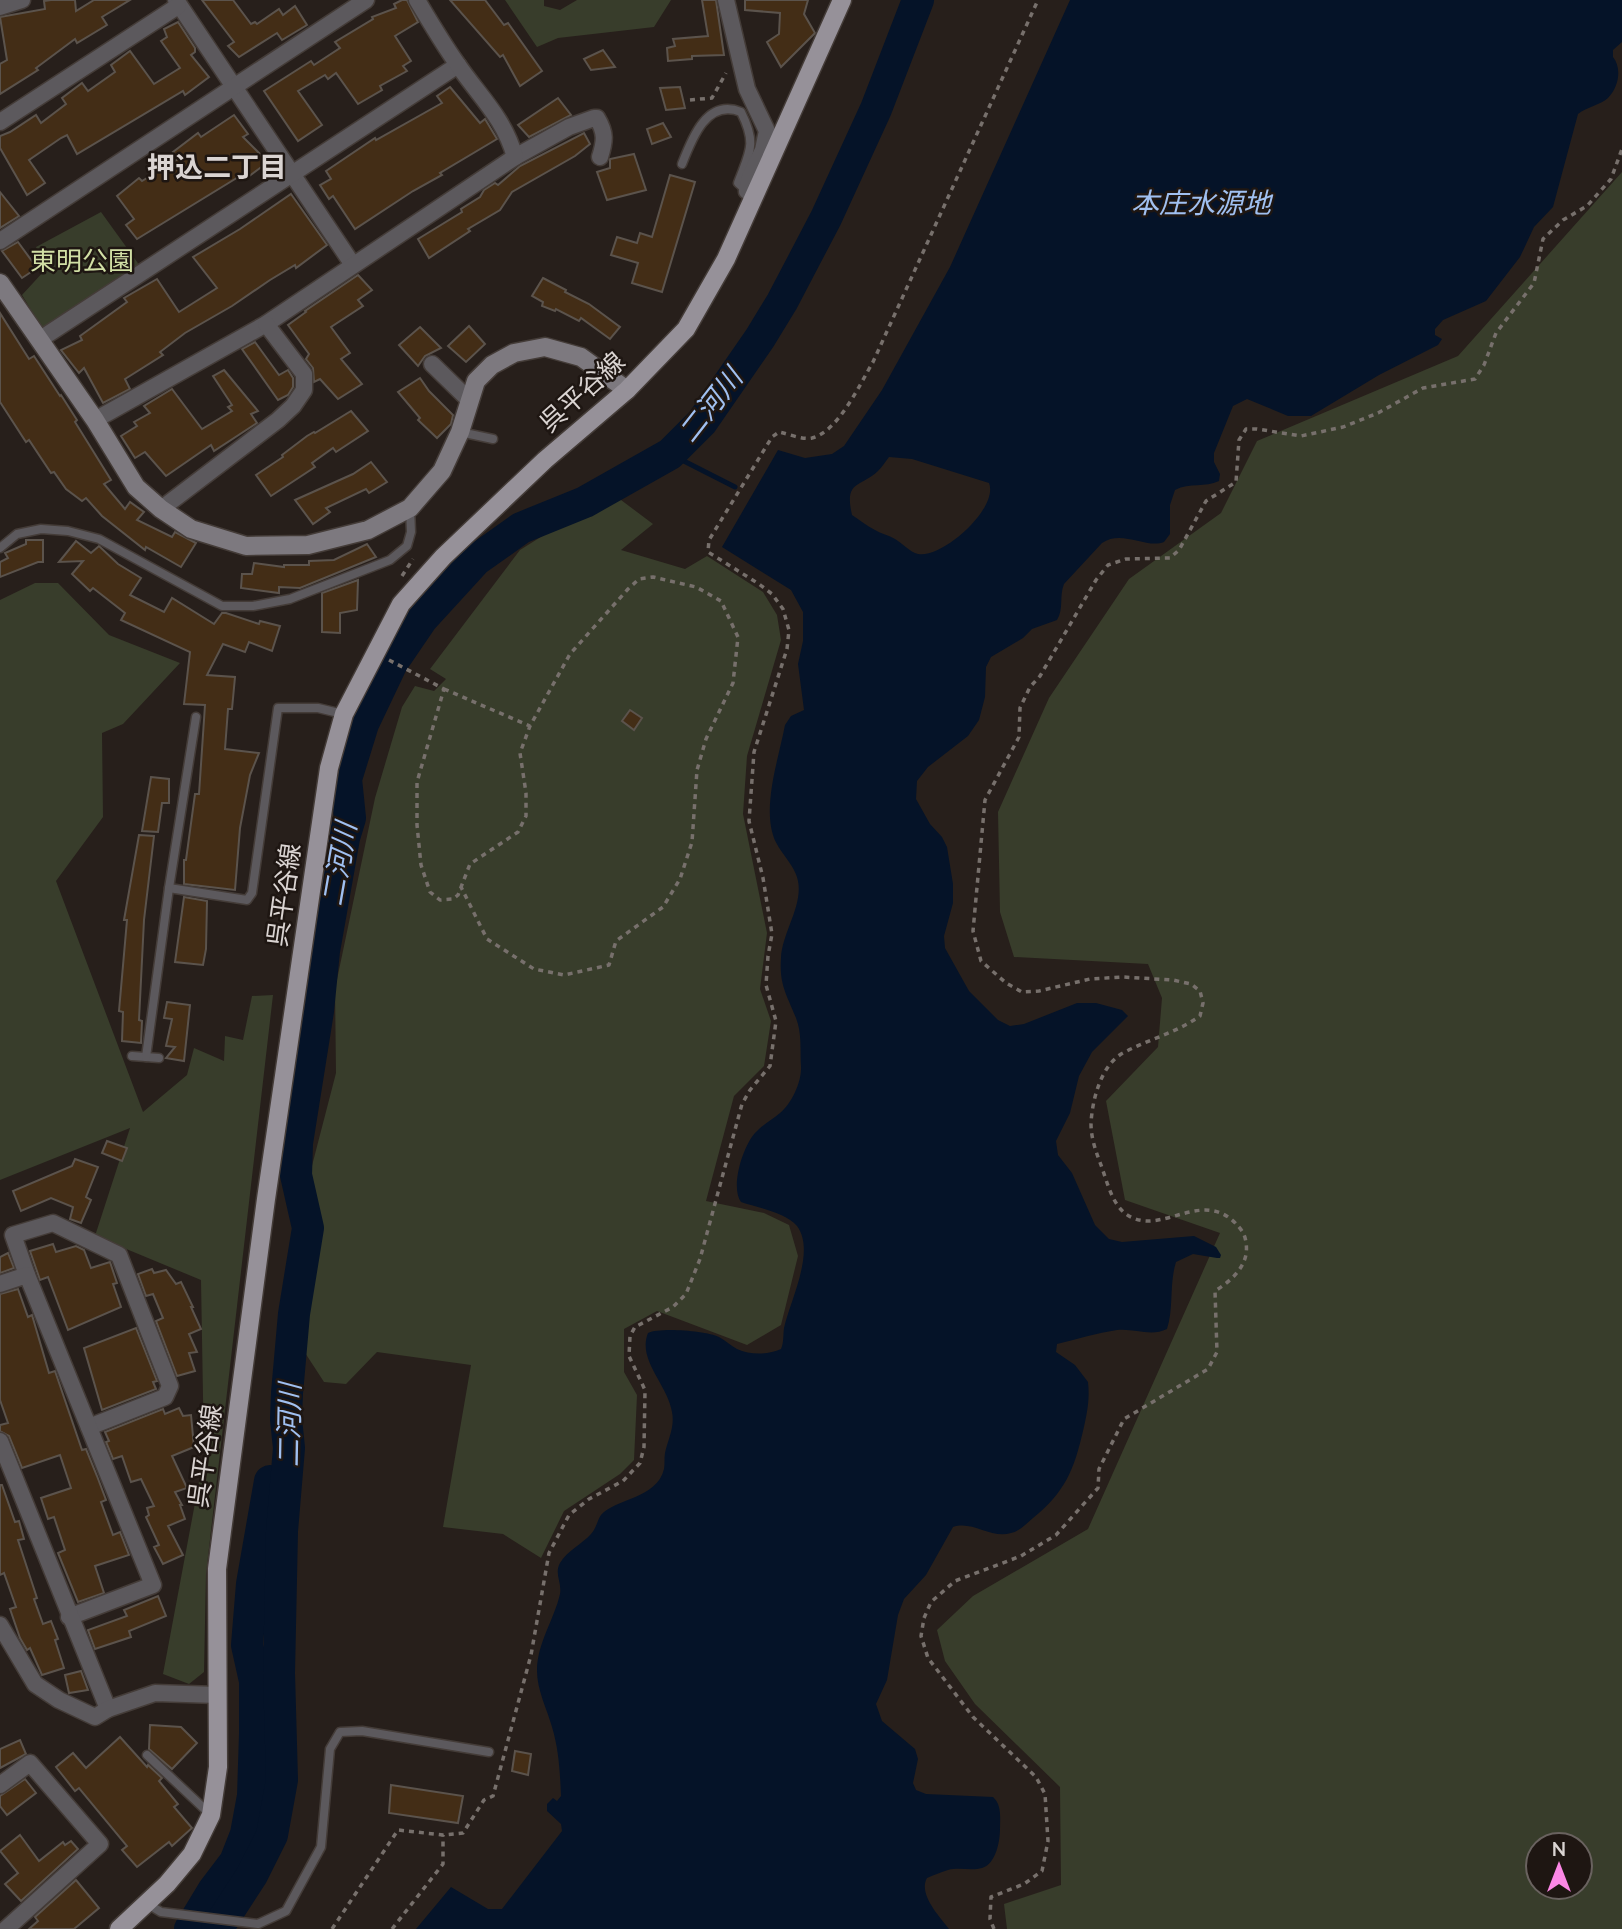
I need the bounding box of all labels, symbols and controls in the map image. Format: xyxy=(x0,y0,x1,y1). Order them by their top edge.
district label: 押込二丁目 xyxy=(147,149,287,184)
water label: 本庄水源地 xyxy=(1131,185,1274,220)
park label: 東明公園 xyxy=(30,244,134,277)
street label: 呉平谷線 xyxy=(532,345,631,439)
water label: 二河川 xyxy=(670,358,751,449)
water label: 二河川 xyxy=(314,817,364,908)
street label: 呉平谷線 xyxy=(260,841,307,949)
water label: 二河川 xyxy=(270,1380,307,1467)
street label: 呉平谷線 xyxy=(181,1402,228,1510)
north arrow xyxy=(1524,1831,1594,1901)
text: N xyxy=(1552,1837,1566,1861)

